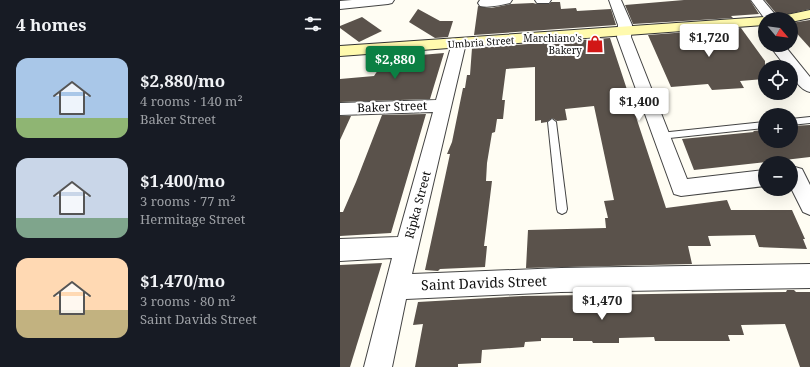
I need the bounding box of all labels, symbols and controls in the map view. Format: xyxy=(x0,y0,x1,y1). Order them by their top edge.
north arrow xyxy=(758,12,798,52)
map controls xyxy=(758,12,798,196)
text: 4 homes xyxy=(16,13,86,36)
icon: filters xyxy=(302,13,324,35)
pin: $1,720 xyxy=(676,24,742,58)
text: $1,720 xyxy=(689,28,729,46)
place label: Marchiano's Bakery xyxy=(523,31,582,57)
street label: Umbria Street xyxy=(447,33,515,51)
shop icon: Marchiano's Bakery xyxy=(585,34,605,54)
pin: $2,880 xyxy=(362,46,428,80)
text: $2,880 xyxy=(375,50,415,68)
button: locate xyxy=(758,60,798,100)
text: $2,880/mo xyxy=(140,69,225,92)
icon: home xyxy=(48,74,96,122)
pin: $1,400 xyxy=(606,88,672,122)
text: 4 rooms · 140 m² xyxy=(140,92,243,110)
text: $1,400 xyxy=(619,92,659,110)
street label: Baker Street xyxy=(357,97,427,116)
button: + xyxy=(758,108,798,148)
text: Baker Street xyxy=(140,110,216,128)
button: − xyxy=(758,156,798,196)
text: $1,400/mo xyxy=(140,169,225,192)
street label: Ripka Street xyxy=(400,169,435,241)
icon: home xyxy=(48,174,96,222)
text: 3 rooms · 77 m² xyxy=(140,192,235,210)
text: Hermitage Street xyxy=(140,210,245,228)
text: $1,470/mo xyxy=(140,269,225,292)
street label: Saint Davids Street xyxy=(421,271,547,294)
icon: home xyxy=(48,274,96,322)
pin: $1,470 xyxy=(569,287,635,321)
text: $1,470 xyxy=(582,291,622,309)
text: 3 rooms · 80 m² xyxy=(140,292,235,310)
text: Saint Davids Street xyxy=(140,310,257,328)

